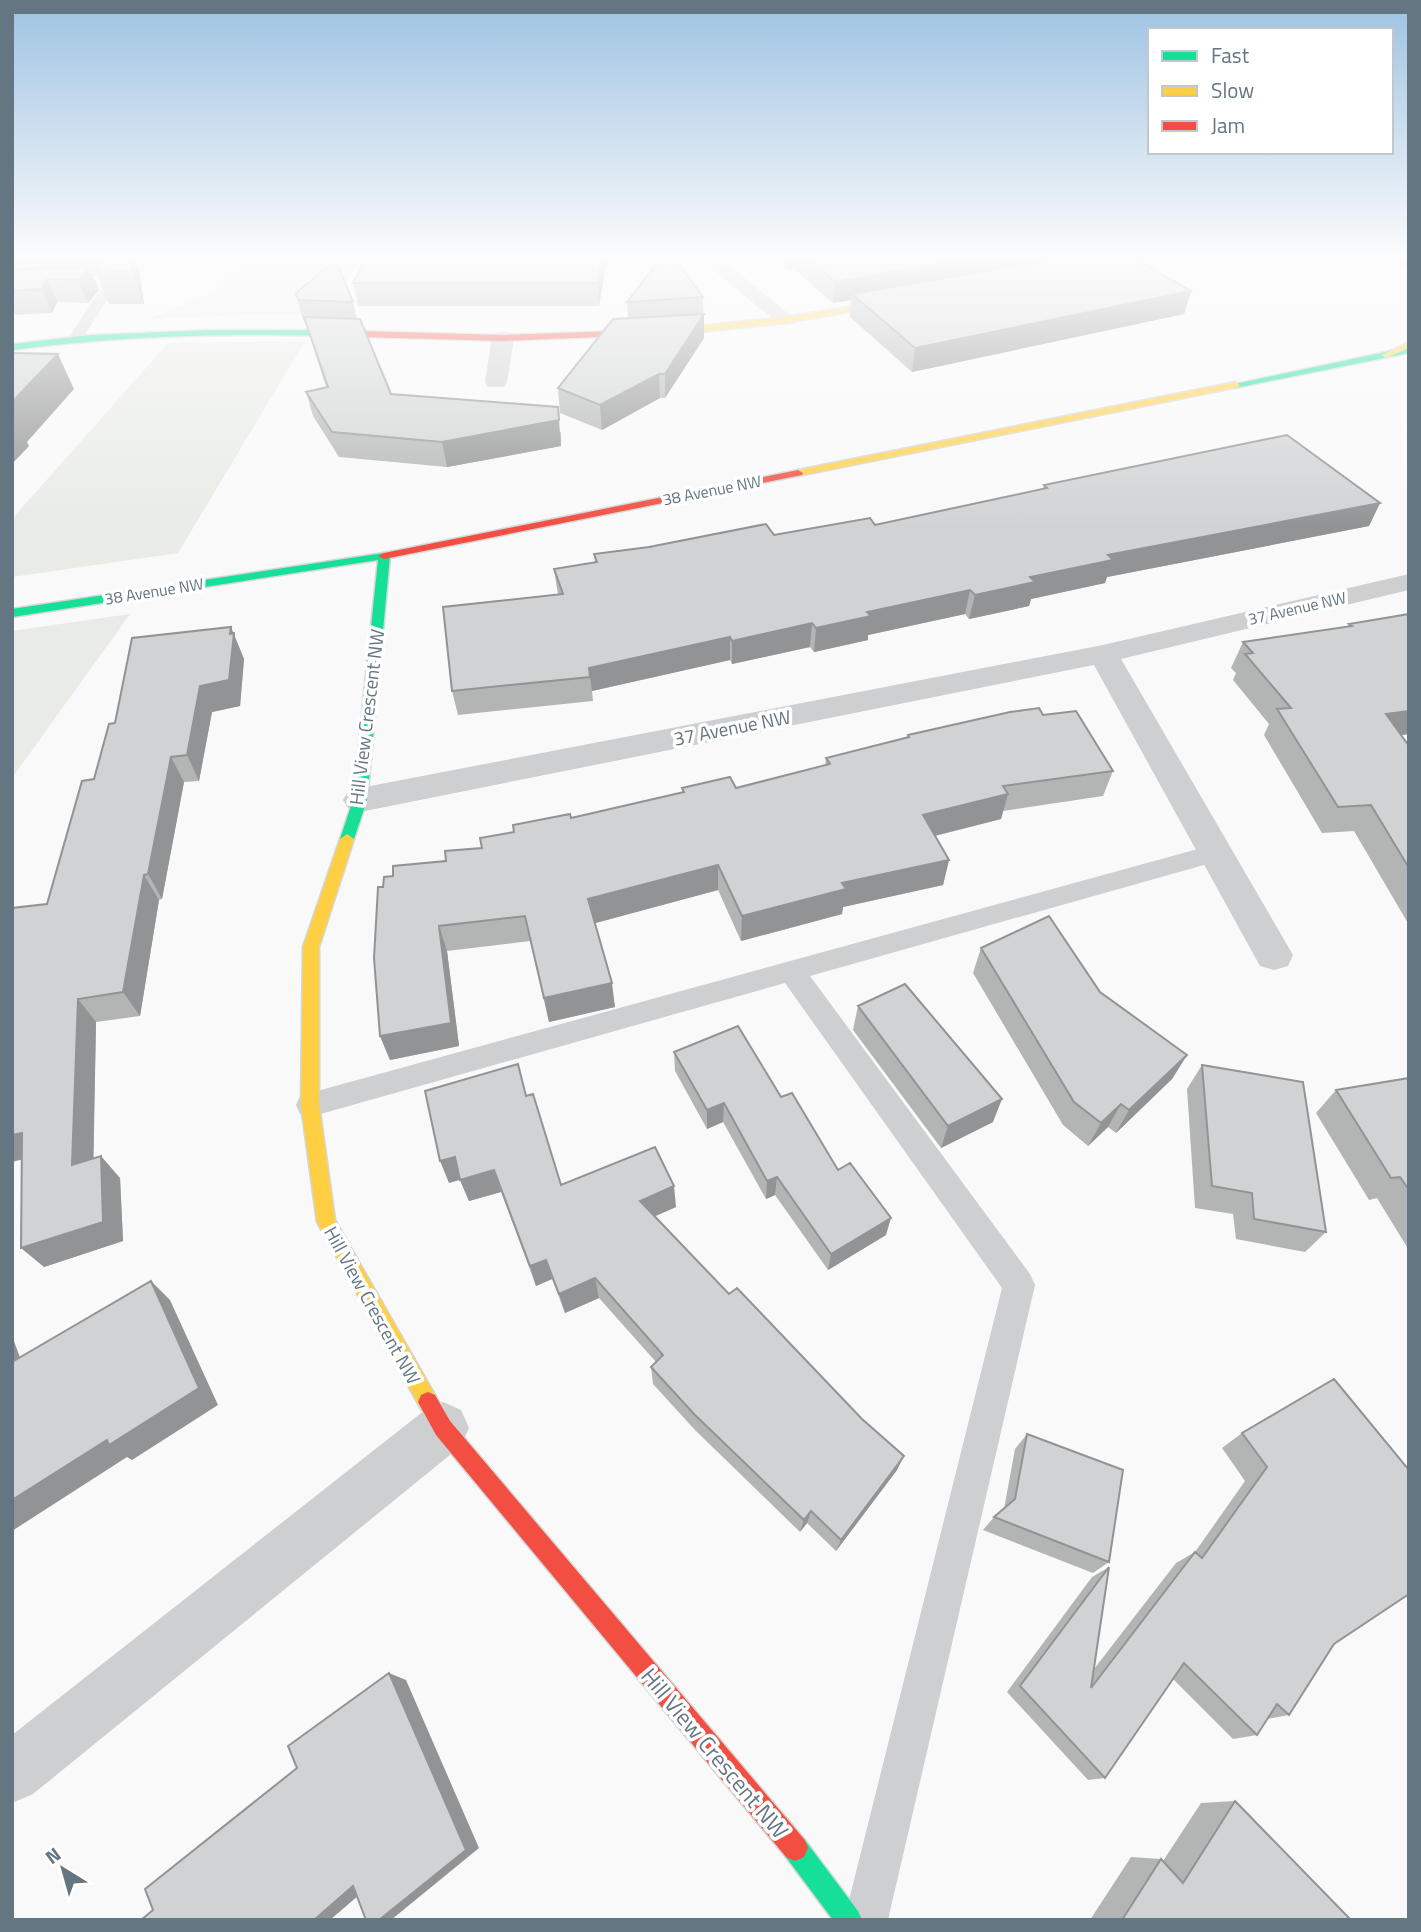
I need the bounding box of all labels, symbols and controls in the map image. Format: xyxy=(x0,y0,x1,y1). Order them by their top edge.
legend xyxy=(1148,28,1393,154)
text: Fast xyxy=(1211,39,1250,71)
text: Slow xyxy=(1211,74,1254,106)
text: Jam xyxy=(1211,109,1245,141)
street label: 38 Avenue NW xyxy=(661,469,763,511)
street label: 38 Avenue NW xyxy=(103,571,205,611)
street label: 37 Avenue NW xyxy=(1246,585,1348,631)
street label: Hill View Crescent NW xyxy=(341,627,391,807)
street label: 37 Avenue NW xyxy=(671,701,793,753)
street label: Hill View Crescent NW xyxy=(317,1221,429,1390)
street label: Hill View Crescent NW xyxy=(633,1660,797,1846)
north arrow xyxy=(28,1834,98,1904)
text: N xyxy=(38,1839,66,1871)

